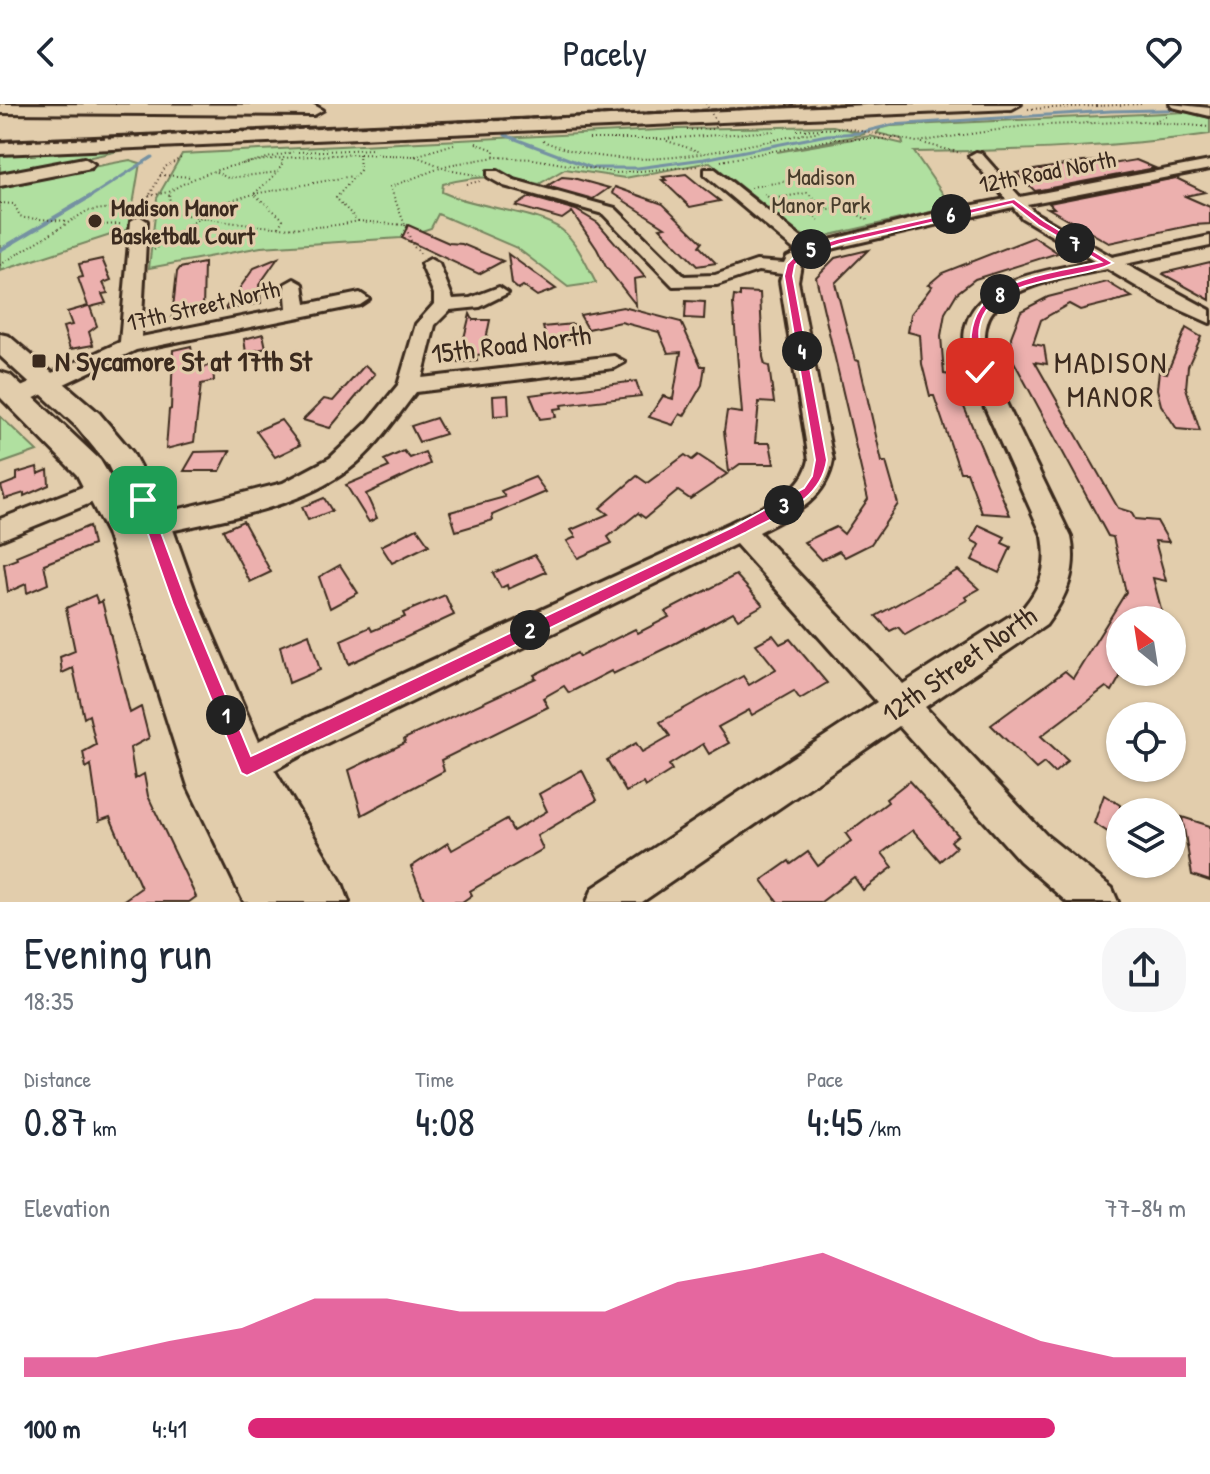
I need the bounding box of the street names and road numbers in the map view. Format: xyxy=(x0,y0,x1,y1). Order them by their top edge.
street label: 12th Road North xyxy=(976,142,1118,200)
street label: 17th Street North xyxy=(123,272,283,338)
street label: 15th Road North xyxy=(429,315,593,373)
street label: 12th Street North xyxy=(874,596,1044,731)

